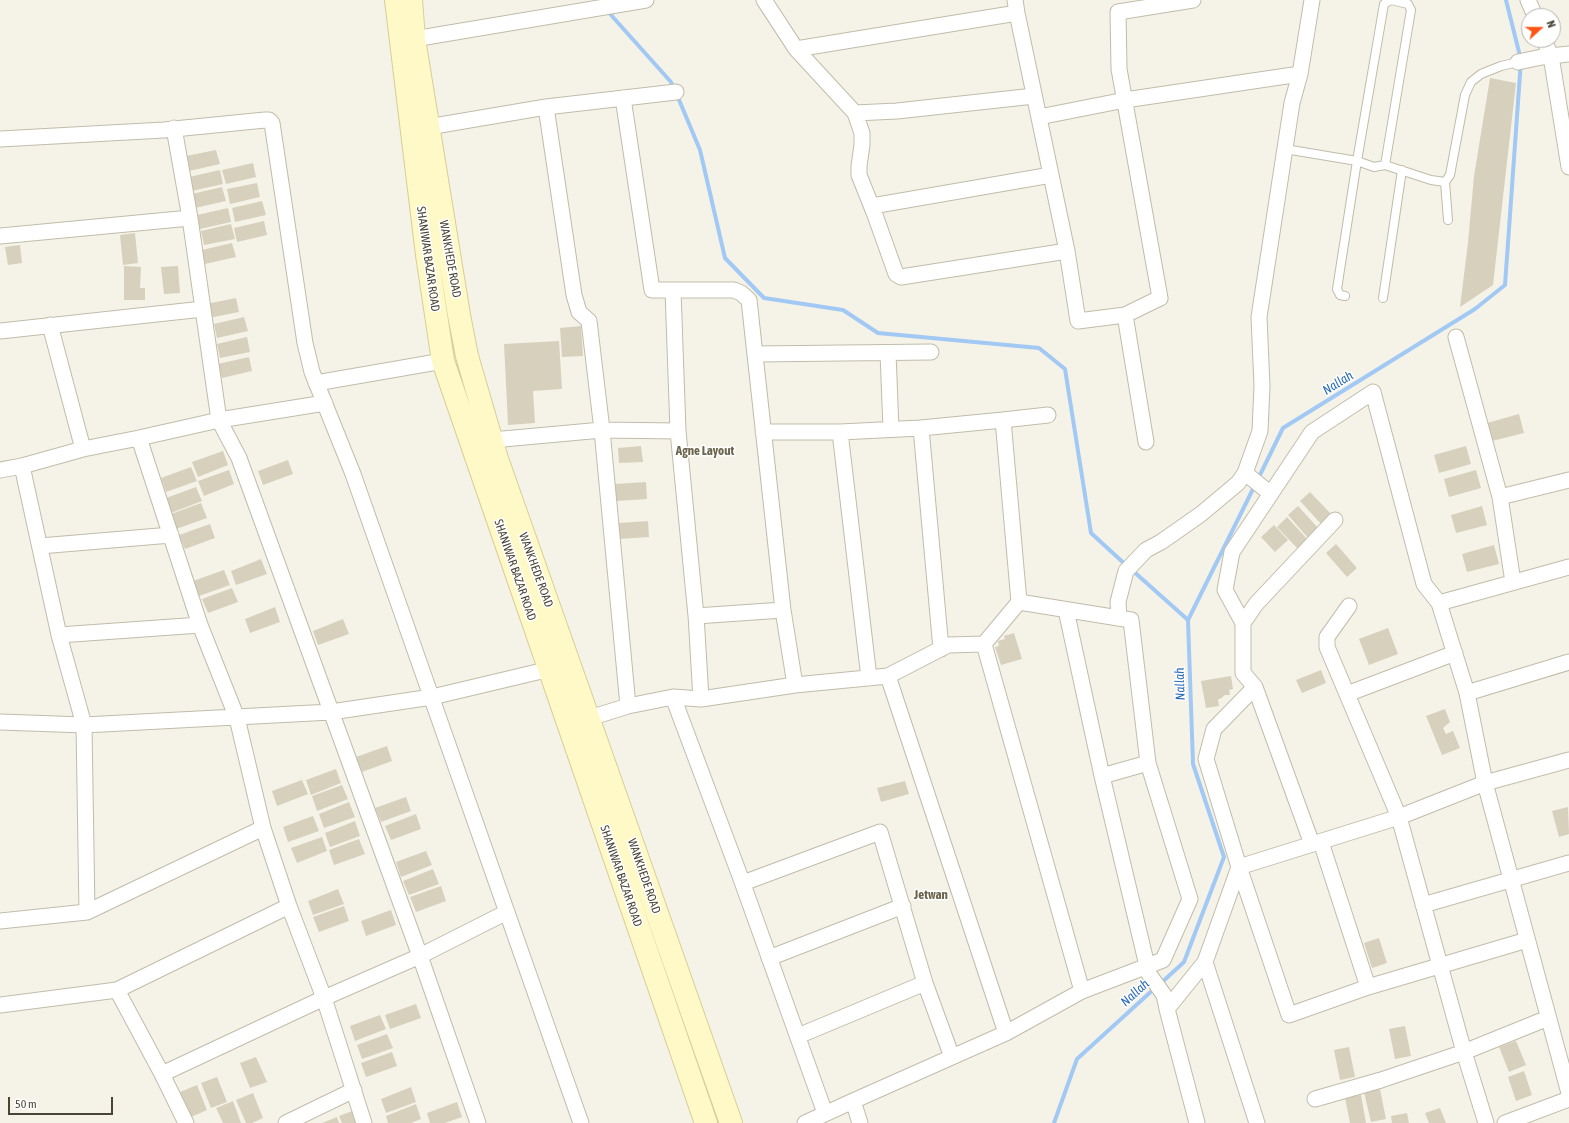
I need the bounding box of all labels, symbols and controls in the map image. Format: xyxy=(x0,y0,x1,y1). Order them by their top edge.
north arrow xyxy=(1521,8,1561,48)
text: N xyxy=(1545,19,1558,29)
street label: SHANIWAR BAZAR ROAD xyxy=(413,206,443,312)
street label: WANKHEDE ROAD xyxy=(436,219,464,299)
water label: Nallah xyxy=(1320,368,1356,398)
district label: Agne Layout xyxy=(676,443,734,459)
street label: SHANIWAR BAZAR ROAD xyxy=(491,518,539,622)
street label: WANKHEDE ROAD xyxy=(516,531,556,609)
water label: Nallah xyxy=(1172,667,1188,701)
street label: SHANIWAR BAZAR ROAD xyxy=(597,824,645,928)
street label: WANKHEDE ROAD xyxy=(624,837,664,915)
district label: Jetwan xyxy=(914,887,948,903)
water label: Nallah xyxy=(1118,976,1152,1010)
scale bar xyxy=(10,1089,115,1115)
text: 50 m xyxy=(15,1097,37,1111)

